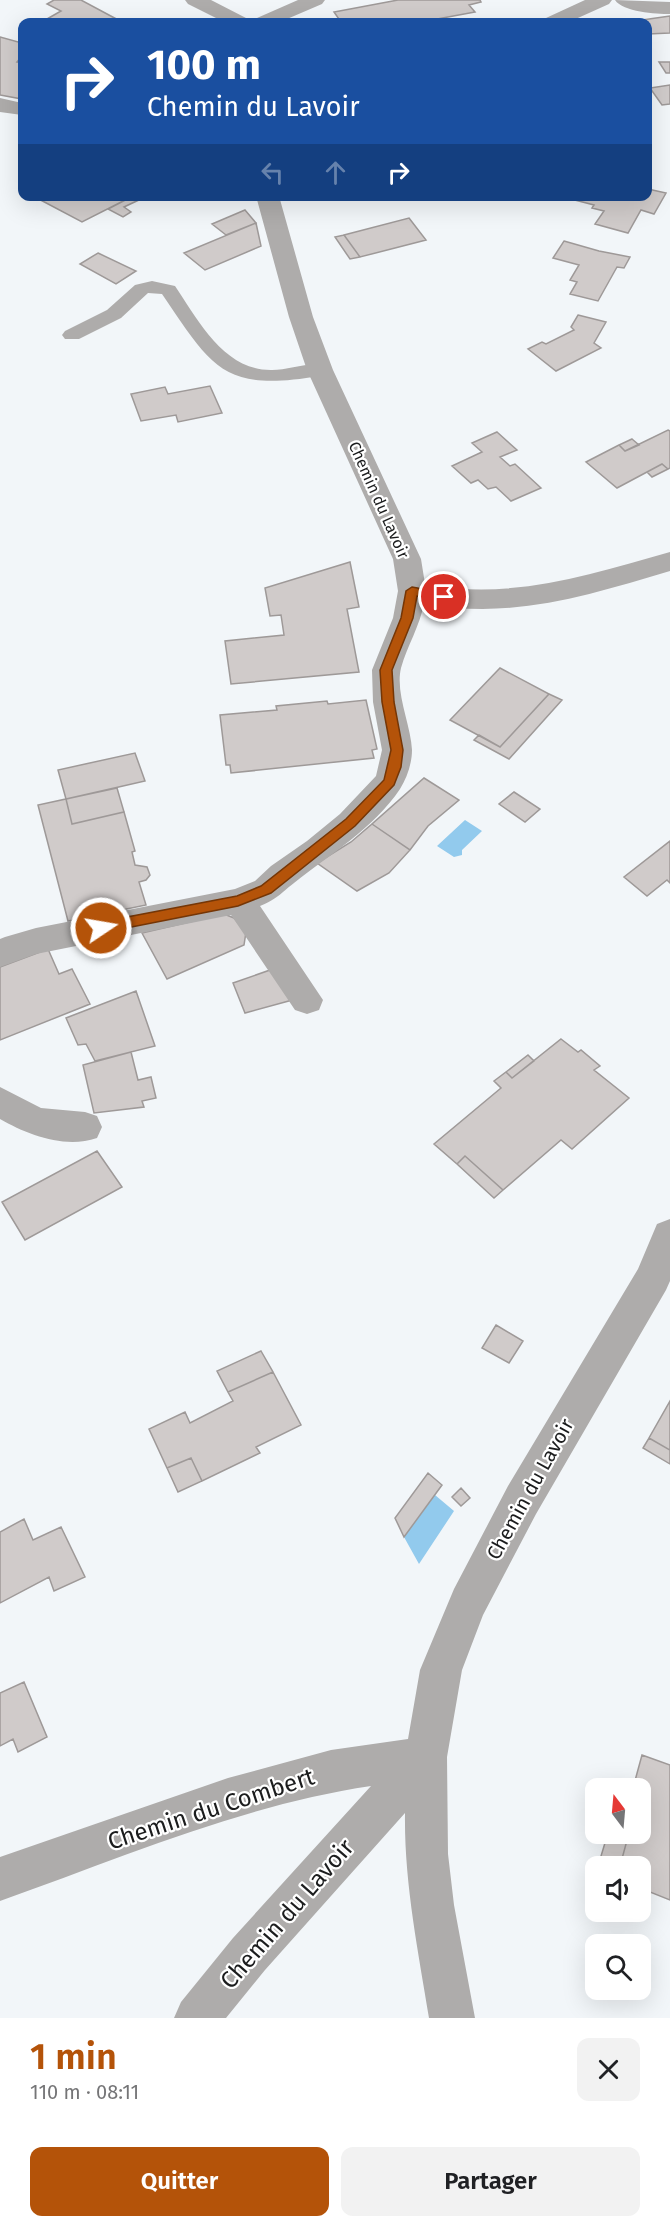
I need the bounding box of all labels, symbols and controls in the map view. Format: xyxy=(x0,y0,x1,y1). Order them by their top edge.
text: 100 m xyxy=(147,40,261,90)
icon: right xyxy=(48,42,126,120)
text: Chemin du Lavoir xyxy=(147,91,360,123)
icon: left xyxy=(256,156,289,189)
icon: ahead xyxy=(319,156,352,189)
icon: right xyxy=(382,156,415,189)
street label: Chemin du Lavoir xyxy=(345,439,414,562)
pin xyxy=(418,571,469,622)
icon: arrive xyxy=(427,580,460,613)
position arrow xyxy=(69,896,133,960)
street label: Chemin du Lavoir xyxy=(481,1414,579,1564)
street label: Chemin du Combert xyxy=(104,1762,318,1856)
north arrow xyxy=(585,1778,651,1844)
map controls xyxy=(585,1778,651,2000)
street label: Chemin du Lavoir xyxy=(214,1833,360,1994)
button: sound xyxy=(585,1856,651,1922)
button: search xyxy=(585,1934,651,2000)
text: 1 min xyxy=(30,2035,117,2079)
button: close xyxy=(577,2038,640,2101)
text: 110 m · 08:11 xyxy=(30,2080,139,2104)
button: Quitter xyxy=(30,2147,329,2216)
button: Partager xyxy=(341,2147,640,2216)

